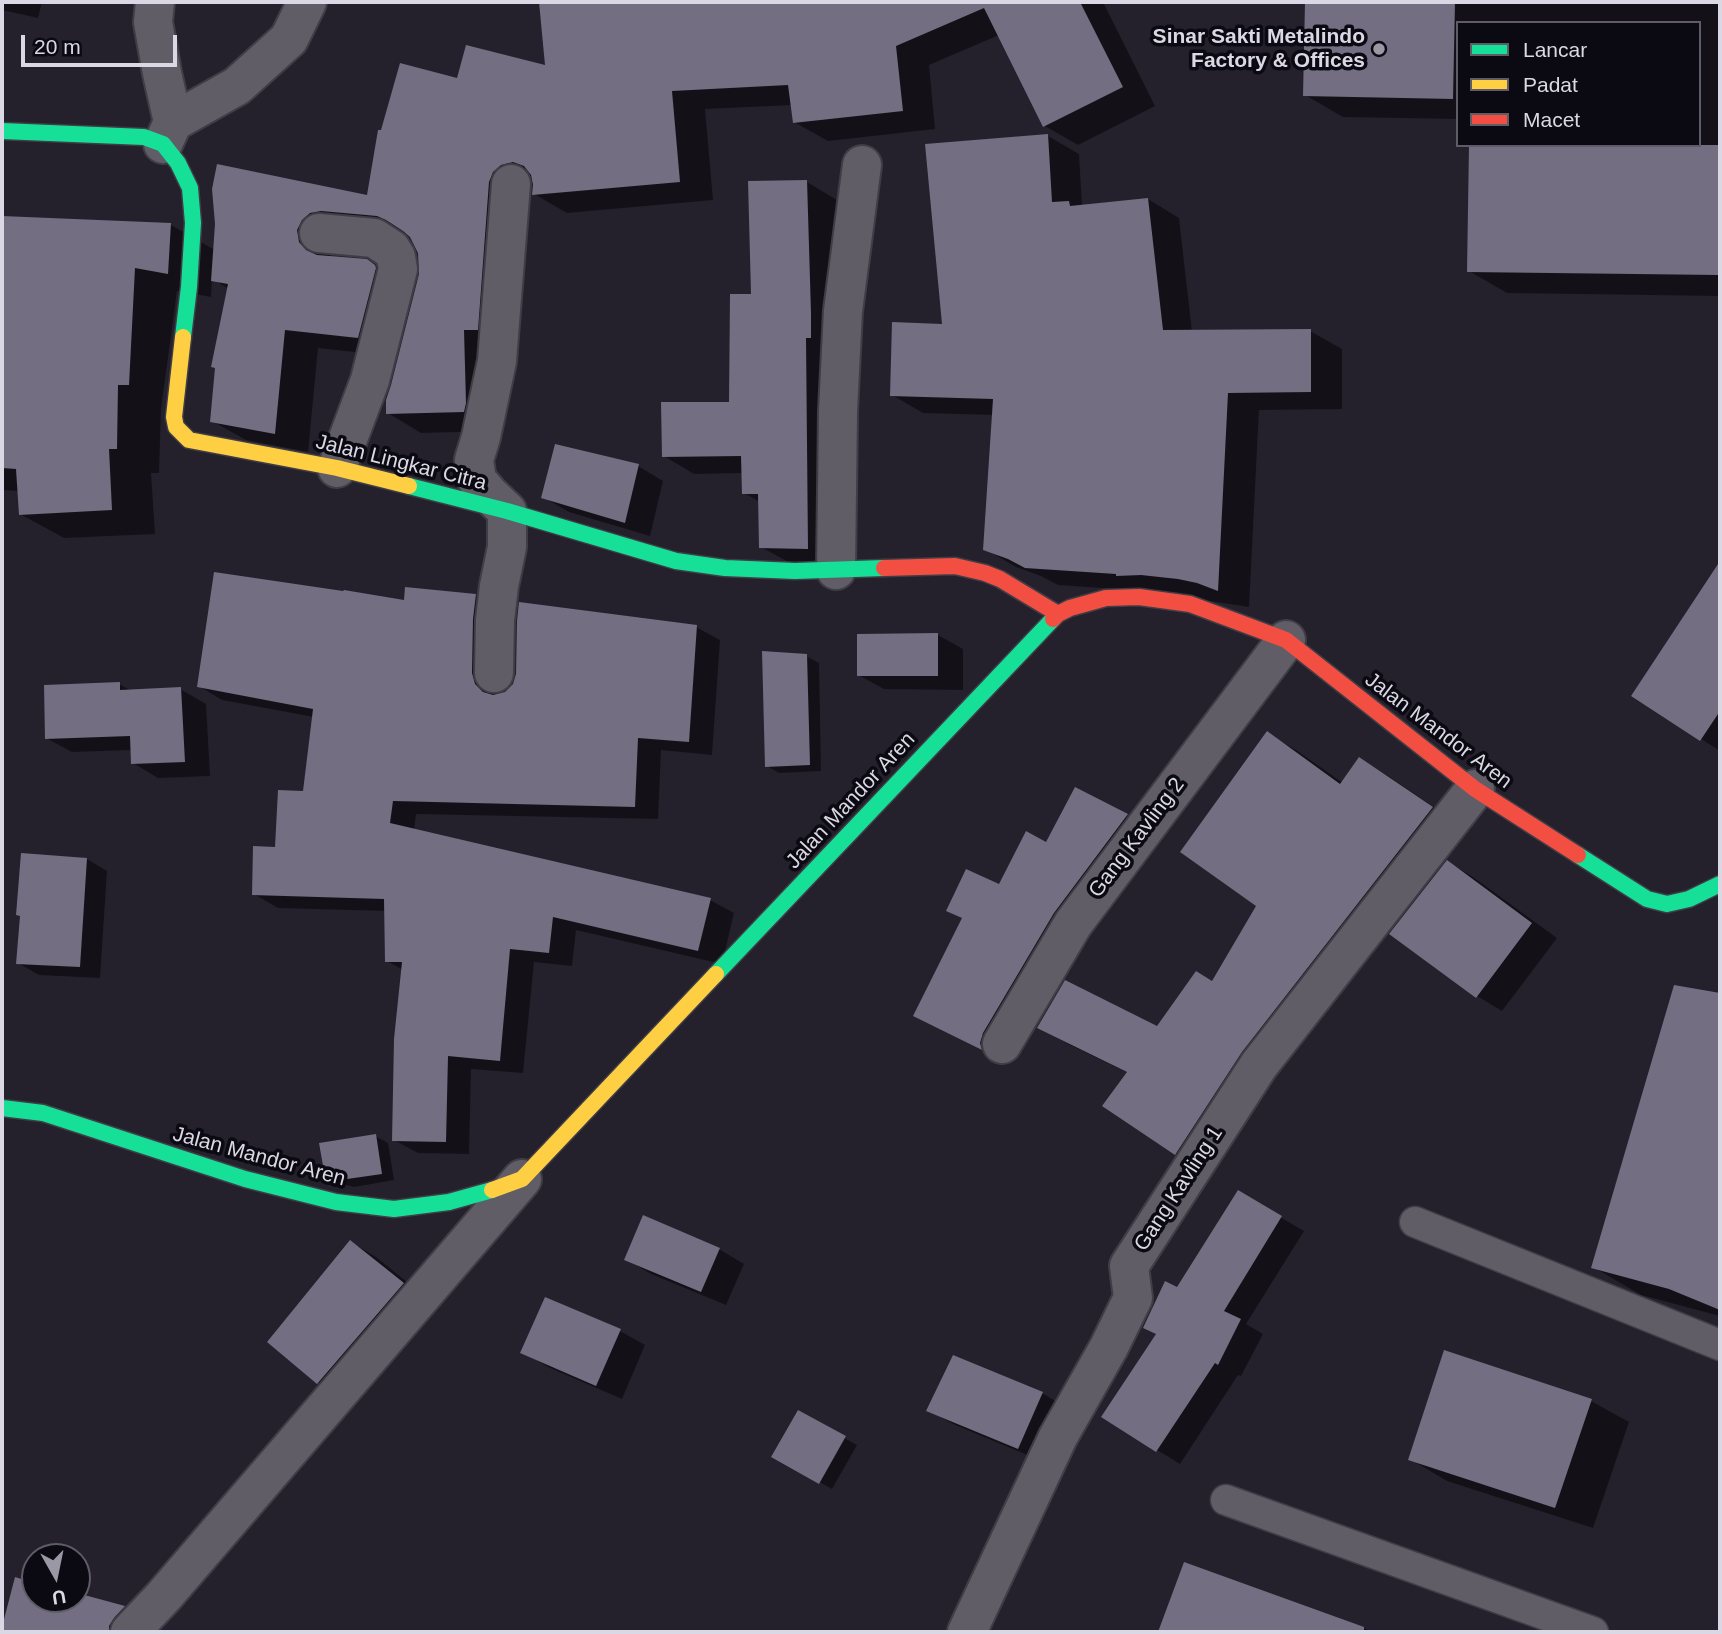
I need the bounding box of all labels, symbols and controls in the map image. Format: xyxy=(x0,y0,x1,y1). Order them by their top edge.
scale bar xyxy=(24,21,180,65)
legend xyxy=(1456,21,1701,147)
place label: Sinar Sakti Metalindo Factory & Offices xyxy=(1153,24,1365,74)
text: 20 m xyxy=(34,35,81,58)
text: Lancar xyxy=(1523,38,1587,61)
marker: Sinar Sakti Metalindo Factory & Offices xyxy=(1371,41,1387,57)
text: Padat xyxy=(1523,73,1578,96)
text: Macet xyxy=(1523,108,1580,131)
street label: Jalan Lingkar Citra xyxy=(313,430,489,496)
street label: Jalan Mandor Aren xyxy=(1360,668,1516,794)
street label: Jalan Mandor Aren xyxy=(781,728,921,874)
street label: Gang Kavling 2 xyxy=(1084,773,1190,903)
street label: Jalan Mandor Aren xyxy=(170,1122,348,1192)
street label: Gang Kavling 1 xyxy=(1129,1122,1229,1256)
north arrow xyxy=(21,1543,91,1613)
text: U xyxy=(51,1586,67,1609)

